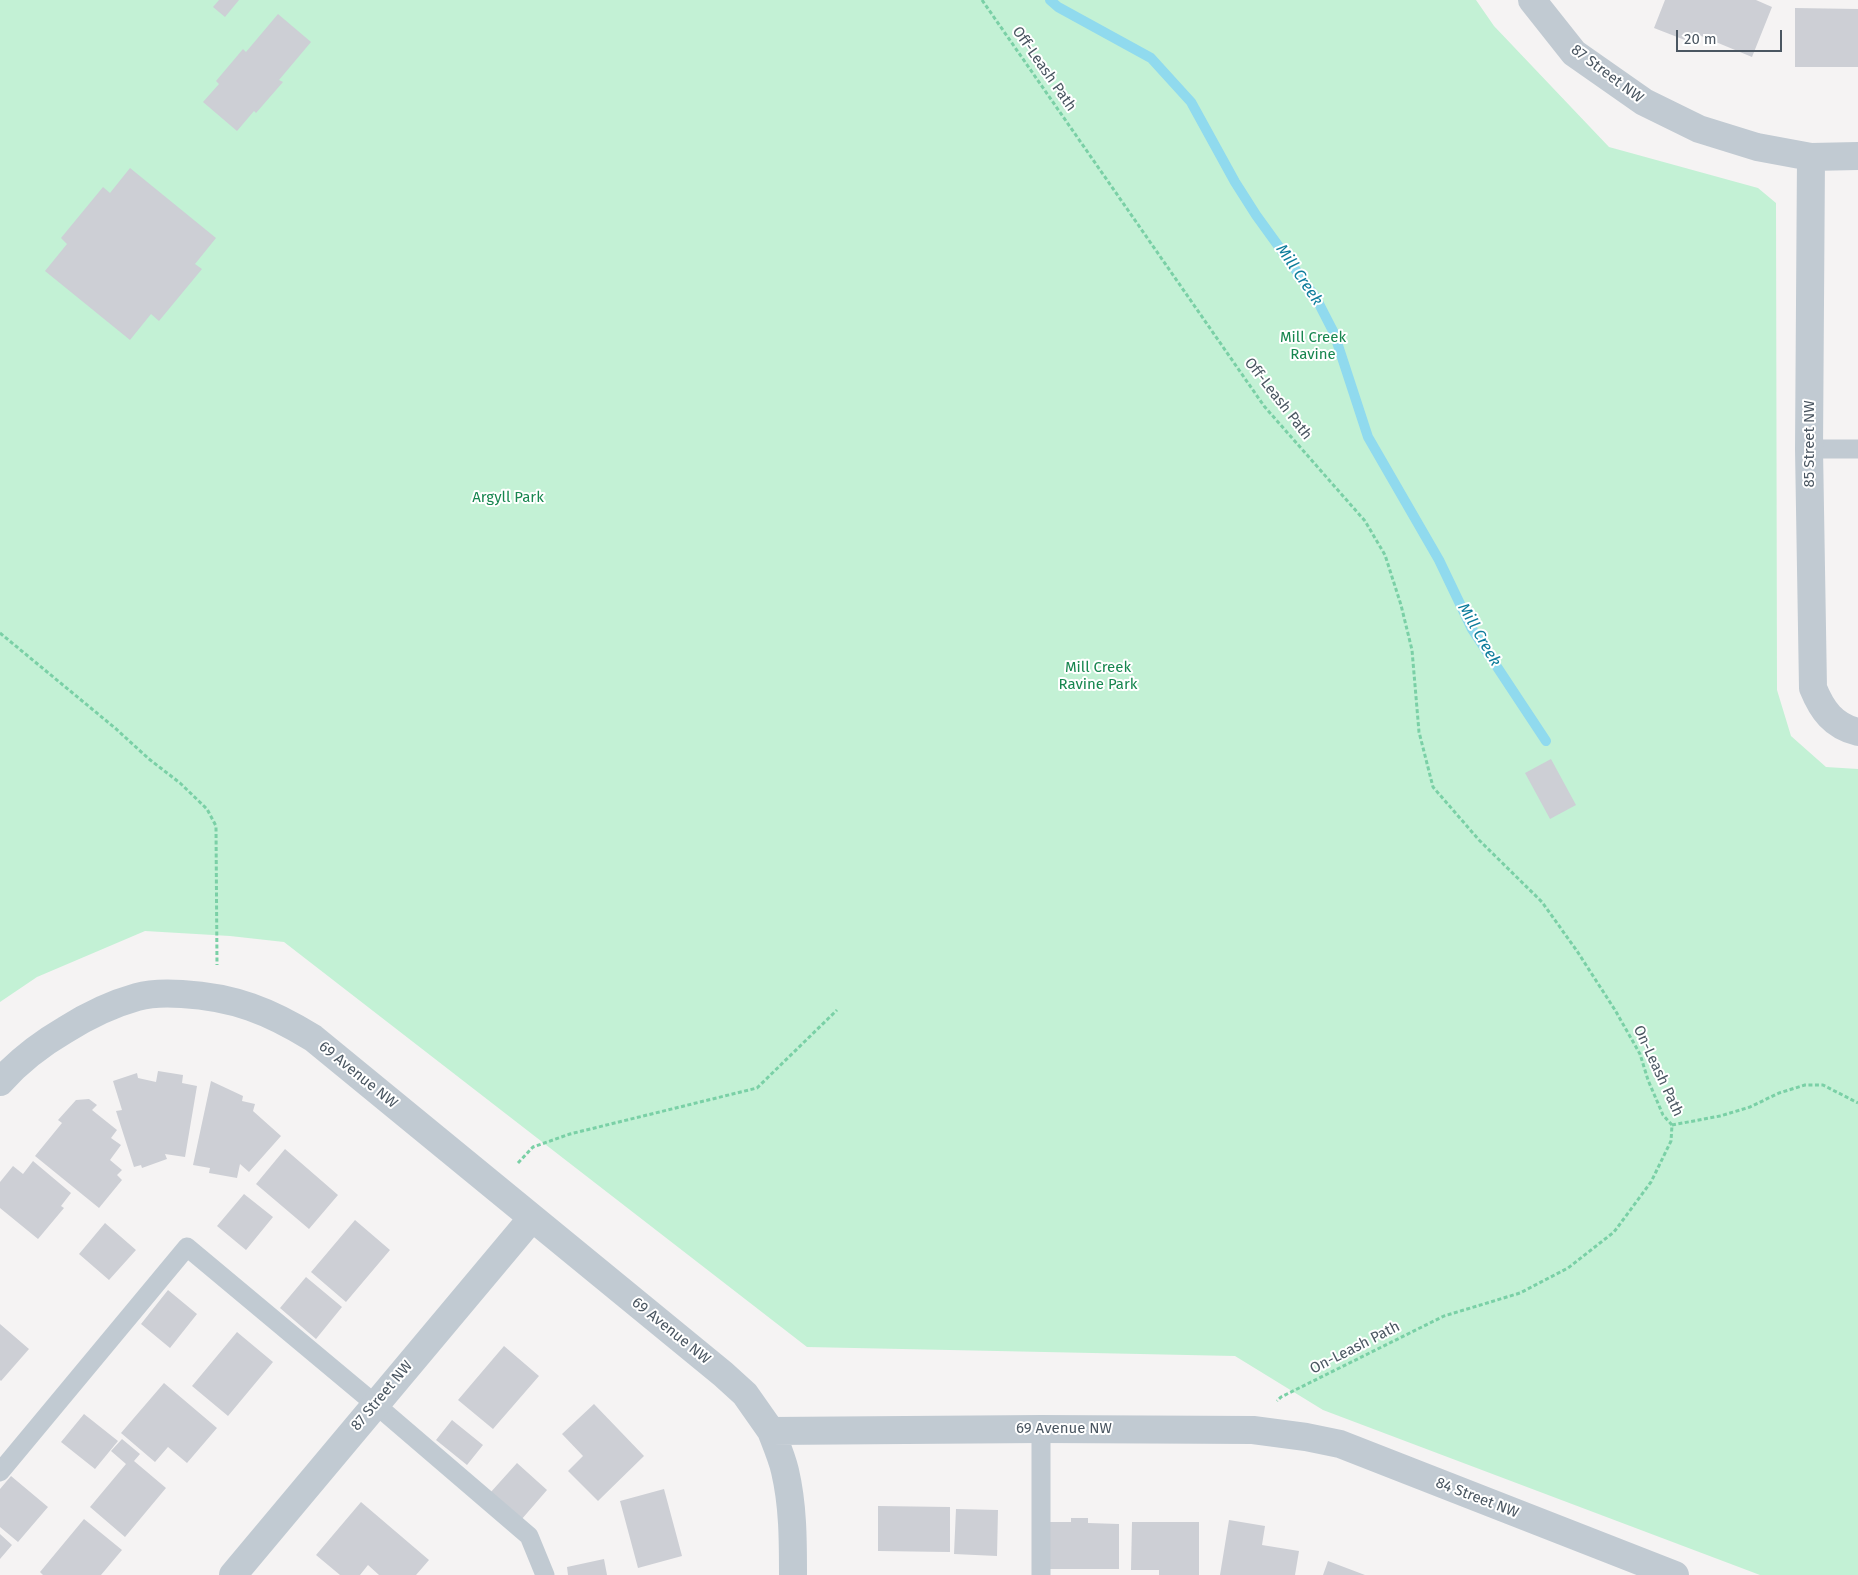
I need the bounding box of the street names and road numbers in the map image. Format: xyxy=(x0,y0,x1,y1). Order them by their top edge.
street label: Off-Leash Path xyxy=(1008,23,1080,115)
street label: 87 Street NW xyxy=(1567,41,1647,107)
street label: Off-Leash Path xyxy=(1240,354,1316,444)
street label: 85 Street NW xyxy=(1801,400,1819,488)
street label: On-Leash Path xyxy=(1629,1023,1687,1119)
street label: 69 Avenue NW xyxy=(315,1038,401,1112)
street label: 69 Avenue NW xyxy=(628,1294,714,1368)
street label: On-Leash Path xyxy=(1307,1318,1403,1378)
street label: 87 Street NW xyxy=(347,1357,417,1435)
street label: 69 Avenue NW xyxy=(1016,1420,1112,1438)
street label: 84 Street NW xyxy=(1433,1474,1521,1522)

